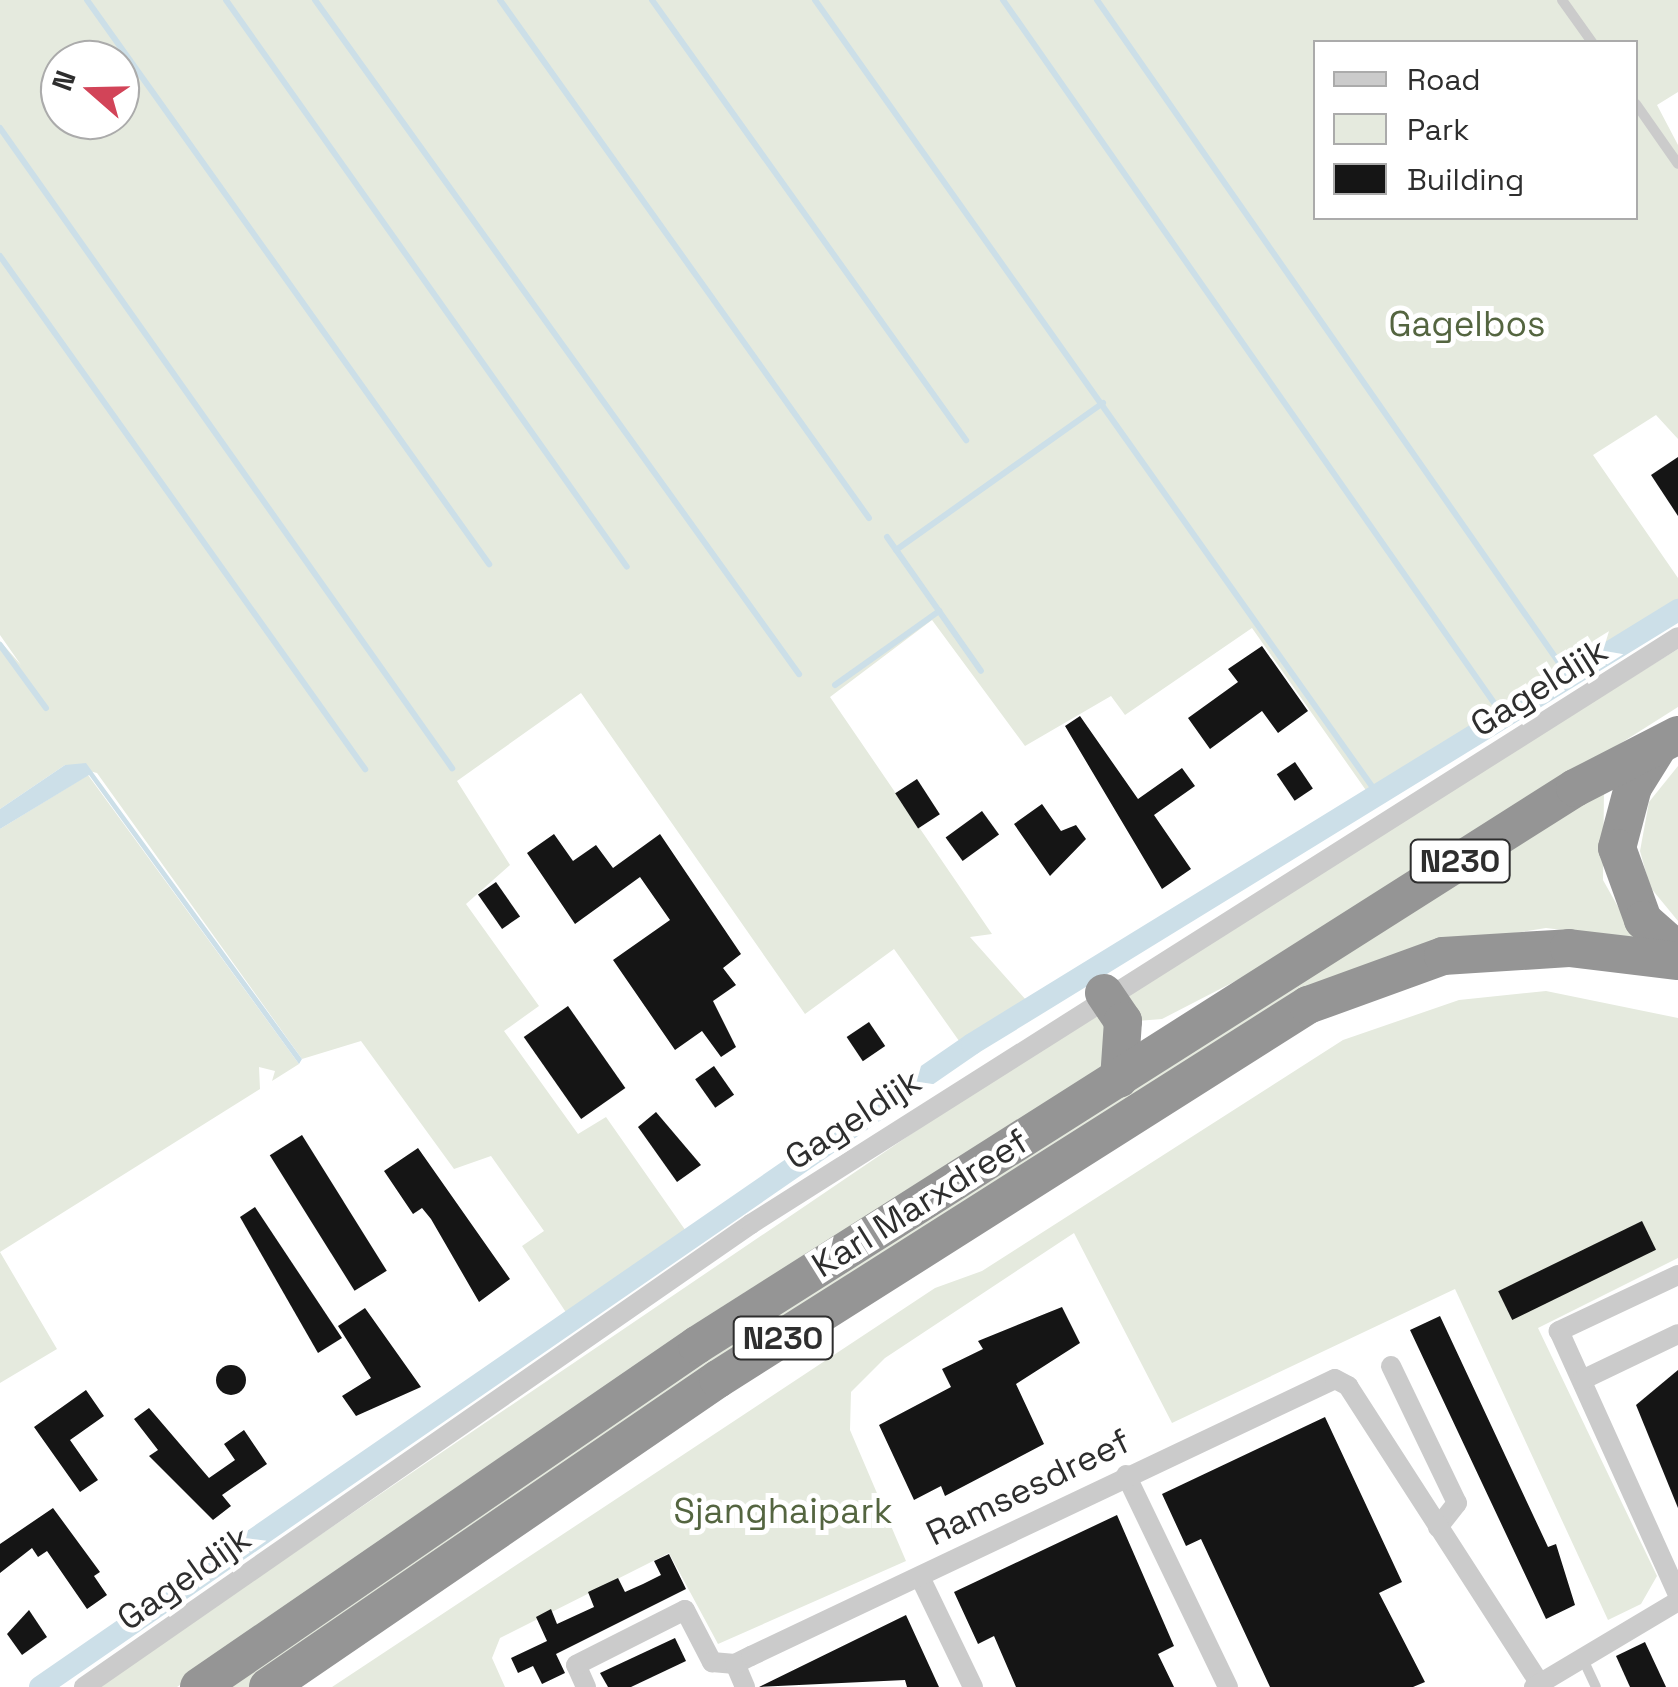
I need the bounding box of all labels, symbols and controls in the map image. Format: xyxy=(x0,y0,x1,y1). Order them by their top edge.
north arrow xyxy=(40,40,140,140)
legend xyxy=(1313,40,1638,220)
text: Road xyxy=(1407,60,1481,99)
text: N xyxy=(44,65,84,95)
text: Park xyxy=(1407,110,1469,149)
text: Building xyxy=(1407,160,1524,199)
park label: Gagelbos xyxy=(1388,303,1546,345)
street label: Gageldijk xyxy=(1463,629,1615,745)
road number: N230 xyxy=(1408,834,1512,888)
street label: Gageldijk xyxy=(777,1060,929,1178)
street label: Karl Marxdreef xyxy=(804,1120,1036,1286)
road number: N230 xyxy=(730,1311,836,1365)
street label: Ramsesdreef xyxy=(919,1420,1137,1554)
park label: Sjanghaipark xyxy=(674,1490,892,1532)
street label: Gageldijk xyxy=(109,1517,259,1639)

